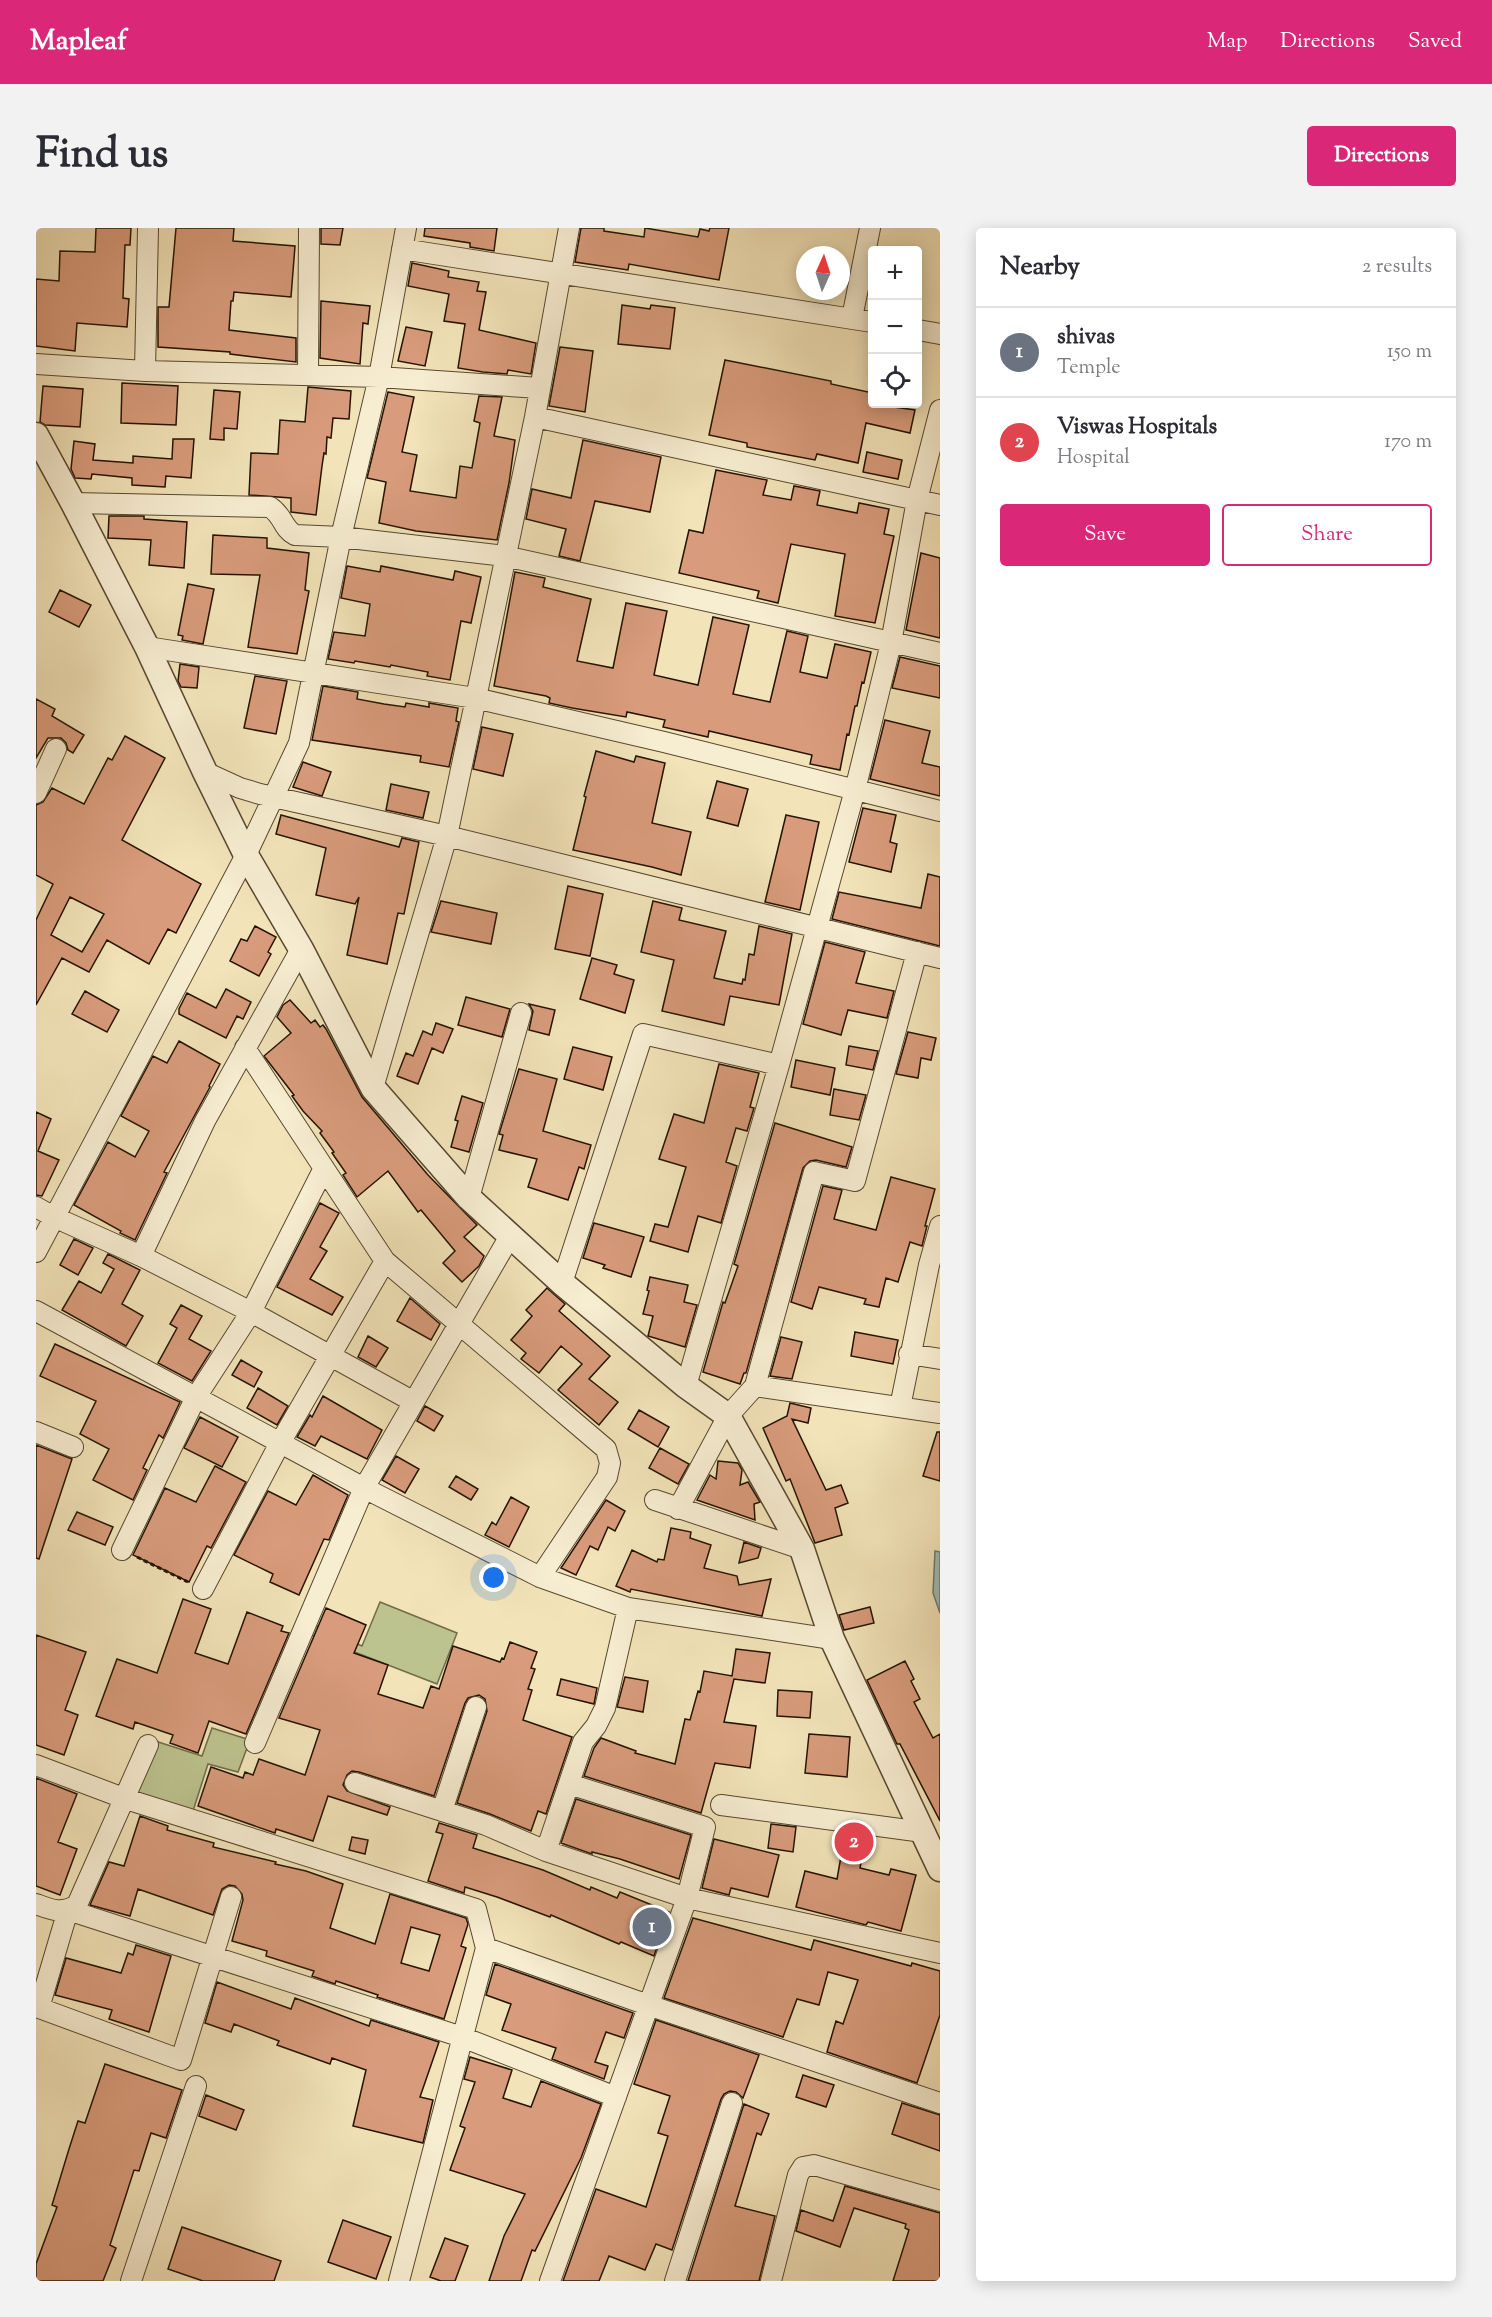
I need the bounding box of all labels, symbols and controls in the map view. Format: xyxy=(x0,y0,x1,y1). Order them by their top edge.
text: Mapleaf xyxy=(30,22,127,62)
text: Map xyxy=(1207,27,1247,57)
text: Directions xyxy=(1280,27,1375,57)
text: Saved xyxy=(1408,27,1462,57)
text: Find us xyxy=(36,126,168,186)
button: Directions xyxy=(1307,126,1456,186)
north arrow xyxy=(796,246,850,300)
map controls xyxy=(868,246,922,408)
button: + xyxy=(868,246,922,300)
text: Nearby xyxy=(1000,249,1080,286)
text: 2 results xyxy=(1362,253,1432,282)
button: − xyxy=(868,300,922,354)
text: shivas xyxy=(1057,322,1115,354)
text: 1 xyxy=(1016,338,1023,367)
text: 150 m xyxy=(1387,338,1432,367)
button: locate xyxy=(868,354,922,408)
text: Temple xyxy=(1057,354,1121,383)
text: Viswas Hospitals xyxy=(1057,412,1217,444)
text: 2 xyxy=(1015,428,1024,457)
text: 170 m xyxy=(1384,428,1432,457)
text: Hospital xyxy=(1057,444,1130,473)
button: Save xyxy=(1000,504,1210,566)
button: Share xyxy=(1222,504,1432,566)
your location xyxy=(479,1563,508,1592)
pin: 2 xyxy=(834,1820,874,1864)
pin: 1 xyxy=(632,1904,672,1950)

